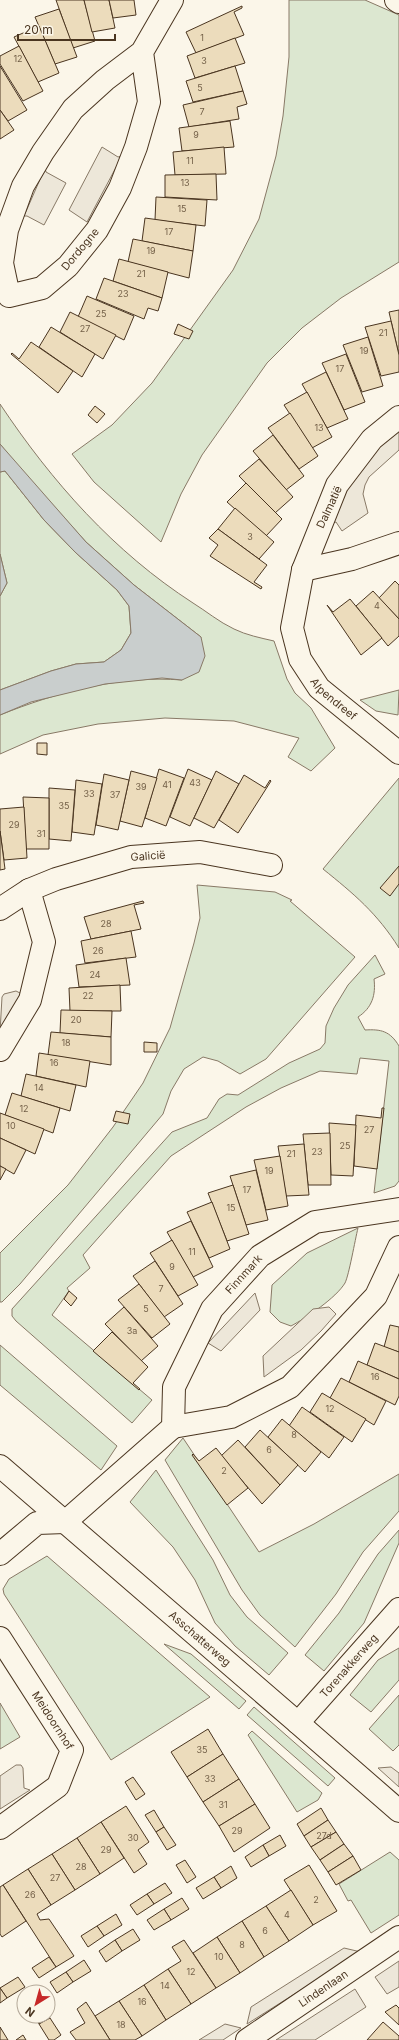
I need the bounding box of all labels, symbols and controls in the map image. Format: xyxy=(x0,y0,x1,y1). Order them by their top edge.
scale bar xyxy=(18,16,115,42)
text: 20 m xyxy=(24,22,53,37)
house number: 1 xyxy=(200,32,204,43)
house number: 12 xyxy=(13,53,23,64)
house number: 3 xyxy=(201,55,207,66)
house number: 5 xyxy=(197,82,203,93)
house number: 7 xyxy=(199,106,205,117)
house number: 9 xyxy=(193,129,199,140)
house number: 11 xyxy=(186,155,194,166)
house number: 13 xyxy=(180,177,190,188)
house number: 15 xyxy=(177,203,187,214)
street label: Dordogne xyxy=(58,225,102,273)
house number: 17 xyxy=(165,226,173,237)
house number: 19 xyxy=(146,245,156,256)
house number: 21 xyxy=(136,268,146,279)
house number: 23 xyxy=(117,288,129,299)
house number: 25 xyxy=(96,308,106,319)
house number: 27 xyxy=(80,323,90,334)
house number: 21 xyxy=(378,327,388,338)
house number: 19 xyxy=(359,345,369,356)
house number: 17 xyxy=(336,363,344,374)
house number: 13 xyxy=(314,422,324,433)
street label: Dalmatië xyxy=(313,484,345,530)
house number: 3 xyxy=(247,531,253,542)
house number: 4 xyxy=(374,600,380,611)
street label: Alpendreef xyxy=(307,675,360,723)
house number: 43 xyxy=(189,777,201,788)
house number: 41 xyxy=(162,779,172,790)
house number: 39 xyxy=(135,781,147,792)
house number: 33 xyxy=(83,788,95,799)
house number: 37 xyxy=(110,789,120,800)
house number: 35 xyxy=(58,800,70,811)
house number: 29 xyxy=(8,819,20,830)
house number: 31 xyxy=(36,828,46,839)
street label: Galicië xyxy=(130,848,166,864)
house number: 28 xyxy=(100,918,112,929)
house number: 26 xyxy=(92,945,104,956)
house number: 24 xyxy=(89,969,101,980)
house number: 22 xyxy=(83,990,93,1001)
house number: 20 xyxy=(70,1014,82,1025)
house number: 18 xyxy=(61,1037,71,1048)
house number: 16 xyxy=(49,1057,59,1068)
house number: 14 xyxy=(34,1082,44,1093)
house number: 12 xyxy=(19,1103,29,1114)
house number: 10 xyxy=(6,1120,16,1131)
house number: 27 xyxy=(364,1124,374,1135)
house number: 25 xyxy=(340,1140,350,1151)
house number: 23 xyxy=(311,1146,323,1157)
house number: 21 xyxy=(286,1148,296,1159)
house number: 19 xyxy=(264,1165,274,1176)
house number: 17 xyxy=(243,1184,251,1195)
house number: 15 xyxy=(226,1202,236,1213)
house number: 11 xyxy=(188,1246,196,1257)
street label: Finnmark xyxy=(222,1251,265,1297)
house number: 9 xyxy=(169,1261,175,1272)
house number: 7 xyxy=(158,1283,164,1294)
house number: 5 xyxy=(143,1303,149,1314)
house number: 3a xyxy=(127,1325,137,1336)
house number: 16 xyxy=(370,1371,380,1382)
house number: 12 xyxy=(325,1403,335,1414)
house number: 8 xyxy=(291,1429,297,1440)
house number: 6 xyxy=(266,1444,272,1455)
house number: 2 xyxy=(221,1465,227,1476)
street label: Asschatterweg xyxy=(166,1608,234,1669)
street label: Torenakkerweg xyxy=(317,1631,381,1700)
street label: Meidoornhof xyxy=(29,1688,77,1752)
house number: 35 xyxy=(196,1744,208,1755)
house number: 33 xyxy=(204,1773,216,1784)
house number: 31 xyxy=(218,1799,228,1810)
house number: 29 xyxy=(231,1825,243,1836)
house number: 27d xyxy=(316,1830,332,1841)
house number: 30 xyxy=(127,1832,139,1843)
house number: 29 xyxy=(100,1844,112,1855)
house number: 28 xyxy=(75,1861,87,1872)
house number: 27 xyxy=(50,1872,60,1883)
house number: 26 xyxy=(24,1889,36,1900)
house number: 2 xyxy=(313,1894,319,1905)
house number: 4 xyxy=(284,1909,290,1920)
house number: 6 xyxy=(262,1925,268,1936)
house number: 8 xyxy=(239,1939,245,1950)
house number: 10 xyxy=(214,1951,224,1962)
house number: 12 xyxy=(186,1966,196,1977)
street label: Lindenlaan xyxy=(296,1967,351,2010)
house number: 14 xyxy=(160,1980,170,1991)
north arrow xyxy=(16,1984,56,2024)
house number: 16 xyxy=(137,1996,147,2007)
text: N xyxy=(22,2004,38,2020)
house number: 18 xyxy=(116,2019,126,2030)

